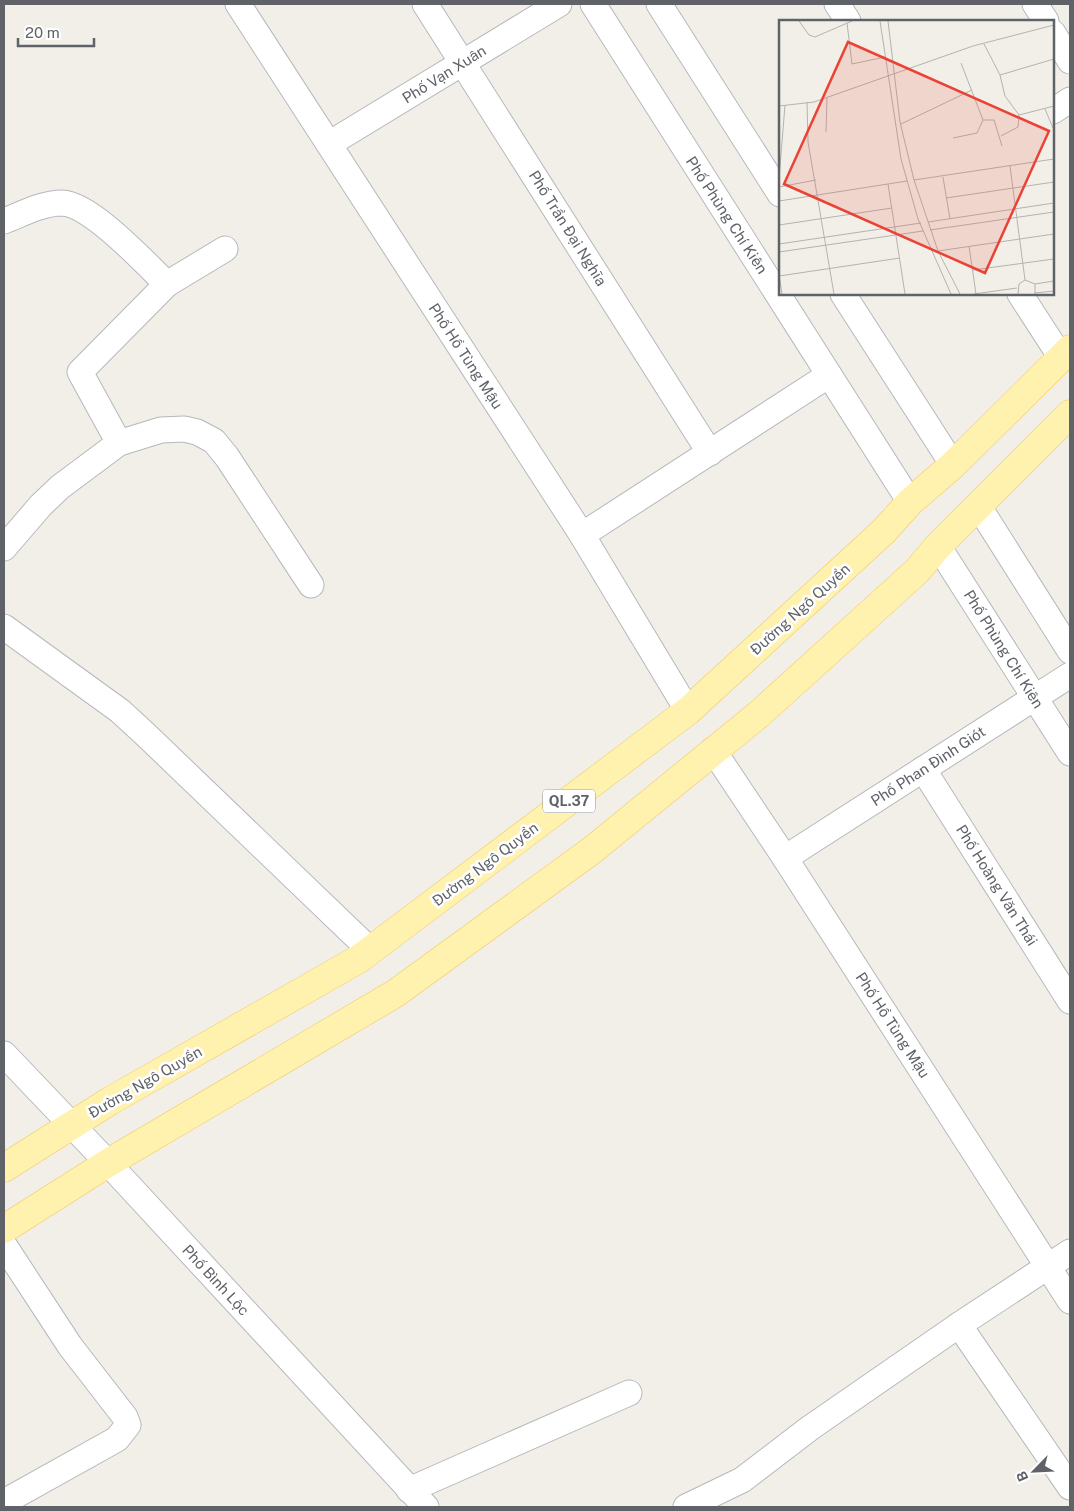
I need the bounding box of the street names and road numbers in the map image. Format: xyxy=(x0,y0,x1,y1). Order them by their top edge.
street label: Phố Vạn Xuân xyxy=(399,41,489,107)
street label: Phố Phùng Chí Kiên xyxy=(683,153,771,277)
street label: Phố Trần Đại Nghĩa xyxy=(526,167,610,289)
street label: Phố Hồ Tùng Mậu xyxy=(426,300,506,412)
street label: Đường Ngô Quyền xyxy=(747,560,853,658)
street label: Phố Phùng Chí Kiên xyxy=(961,587,1047,711)
street label: Phố Phan Đình Giót xyxy=(868,723,989,809)
road number: QL.37 xyxy=(543,789,595,812)
street label: Đường Ngô Quyền xyxy=(429,819,541,909)
street label: Phố Hoàng Văn Thái xyxy=(953,821,1041,949)
street label: Phố Hồ Tùng Mậu xyxy=(853,969,933,1081)
street label: Đường Ngô Quyền xyxy=(85,1043,205,1121)
street label: Phố Bình Lộc xyxy=(179,1241,253,1319)

